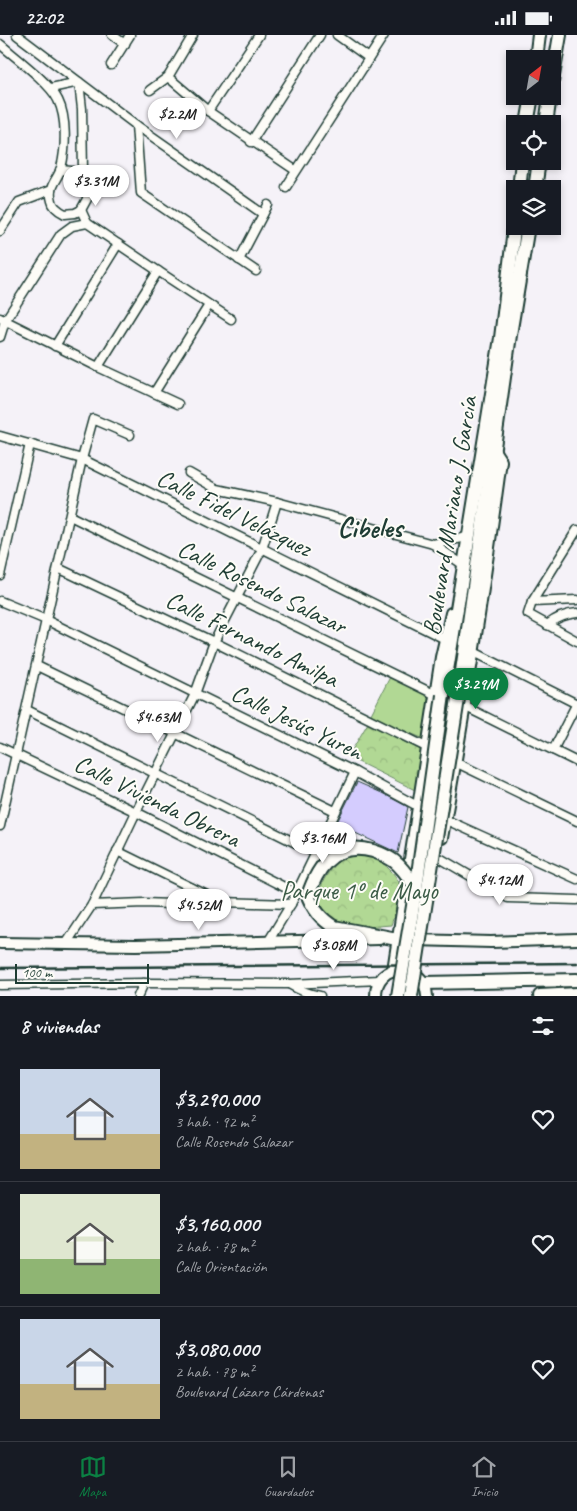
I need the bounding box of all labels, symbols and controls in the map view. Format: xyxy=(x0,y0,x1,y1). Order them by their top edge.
text: 22:02 xyxy=(25,6,63,30)
north arrow xyxy=(506,50,561,105)
map controls xyxy=(506,50,561,235)
pin: $2.2M xyxy=(142,97,212,140)
text: $2.2M xyxy=(159,104,195,124)
button: locate xyxy=(506,115,561,170)
pin: $3.31M xyxy=(55,165,137,207)
text: $3.31M xyxy=(74,171,118,191)
button: layers xyxy=(506,180,561,235)
street label: Boulevard Mariano J. García xyxy=(415,392,485,638)
street label: Calle Fidel Velázquez xyxy=(151,462,318,565)
district label: Cibeles xyxy=(338,510,406,545)
street label: Calle Rosendo Salazar xyxy=(172,532,353,643)
street label: Calle Fernando Amilpa xyxy=(160,583,345,696)
pin: $3.29M xyxy=(435,667,517,710)
text: $3.29M xyxy=(454,674,498,694)
street label: Calle Jesús Yuren xyxy=(226,676,369,768)
pin: $4.63M xyxy=(117,701,199,743)
text: $4.63M xyxy=(136,707,180,727)
street label: Calle Vivienda Obrera xyxy=(69,747,247,856)
pin: $3.16M xyxy=(282,821,364,864)
text: $3.16M xyxy=(301,828,345,848)
pin: $4.12M xyxy=(459,863,541,906)
text: $4.12M xyxy=(478,870,522,890)
park label: Parque 1º de Mayo xyxy=(280,875,439,907)
pin: $4.52M xyxy=(158,889,240,931)
text: $4.52M xyxy=(177,895,221,915)
pin: $3.08M xyxy=(293,929,375,971)
text: $3.08M xyxy=(312,935,356,955)
scale bar xyxy=(15,961,149,984)
text: 100 m xyxy=(22,964,52,981)
icon: filters xyxy=(529,1012,557,1040)
text: 8 viviendas xyxy=(20,1013,99,1039)
text: $3,290,000 xyxy=(175,1086,259,1112)
icon: home xyxy=(60,1089,120,1149)
icon: heart xyxy=(529,1105,557,1133)
text: 3 hab. · 92 m² xyxy=(175,1112,254,1132)
text: Calle Rosendo Salazar xyxy=(175,1132,293,1152)
text: $3,160,000 xyxy=(175,1211,259,1237)
icon: home xyxy=(60,1214,120,1274)
icon: heart xyxy=(529,1230,557,1258)
text: 2 hab. · 78 m² xyxy=(175,1237,254,1257)
text: Calle Orientación xyxy=(175,1257,267,1277)
text: $3,080,000 xyxy=(175,1336,259,1362)
icon: home xyxy=(60,1339,120,1399)
icon: heart xyxy=(529,1355,557,1383)
text: 2 hab. · 78 m² xyxy=(175,1362,254,1382)
text: Boulevard Lázaro Cárdenas xyxy=(175,1382,323,1402)
tab: Mapa xyxy=(79,1453,107,1500)
tab: Guardados xyxy=(264,1453,313,1500)
tab: Inicio xyxy=(470,1453,498,1500)

